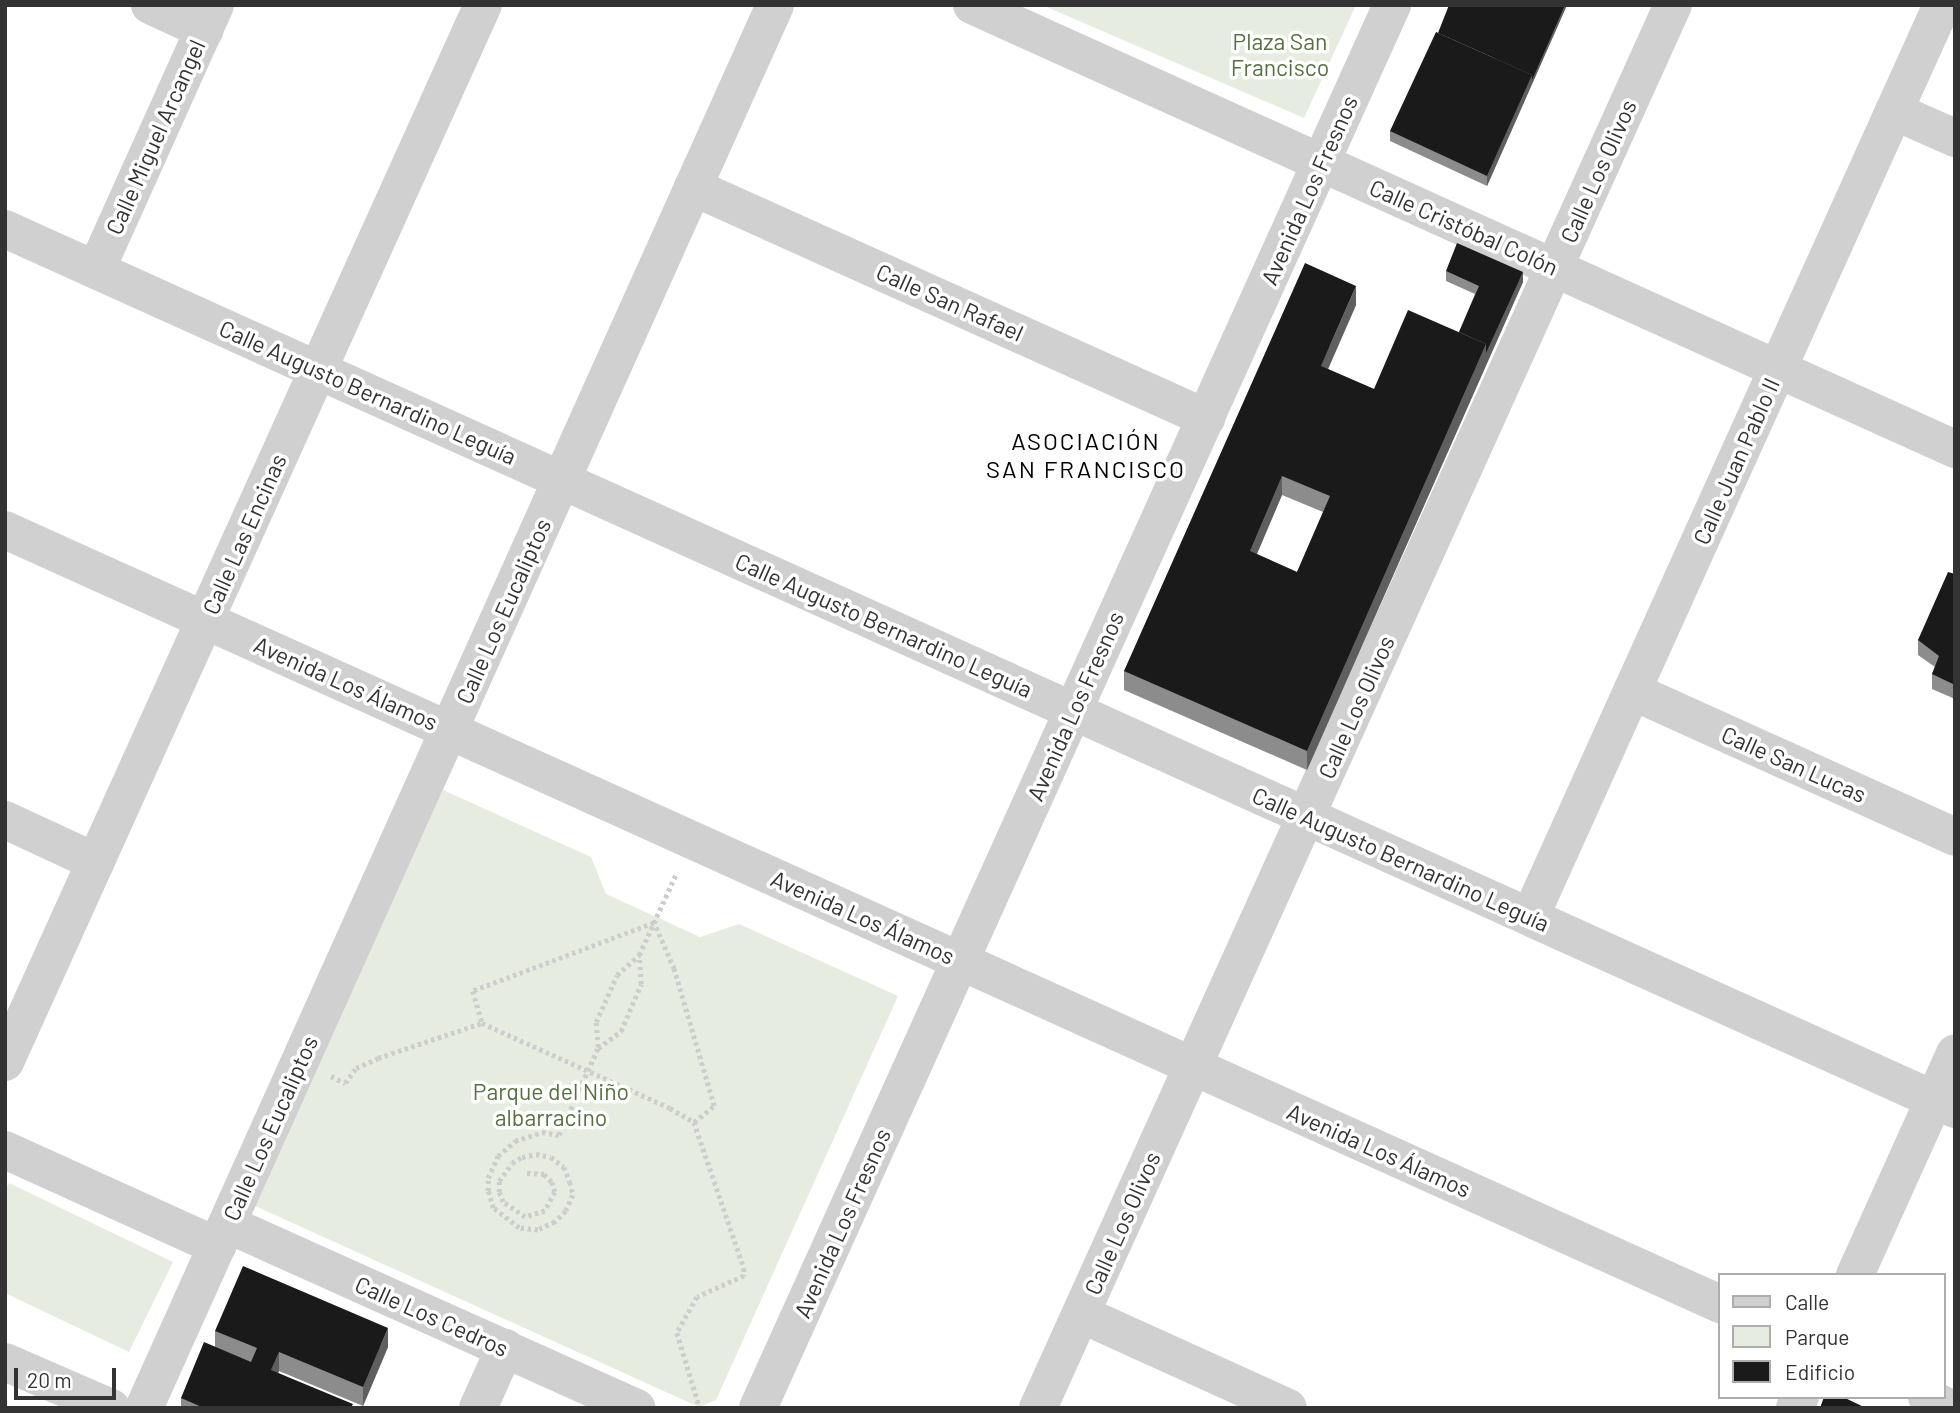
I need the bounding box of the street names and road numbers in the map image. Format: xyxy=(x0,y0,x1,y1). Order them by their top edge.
street label: Calle Miguel Arcangel xyxy=(100,35,210,239)
street label: Avenida Los Fresnos xyxy=(1255,91,1363,289)
street label: Calle Los Olivos xyxy=(1554,95,1642,247)
street label: Calle Cristóbal Colón xyxy=(1366,173,1562,281)
street label: Calle San Rafael xyxy=(872,257,1028,347)
street label: Calle Augusto Bernardino Leguía xyxy=(215,314,521,470)
street label: Calle Juan Pablo II xyxy=(1687,373,1785,549)
street label: Calle Las Encinas xyxy=(196,450,292,618)
street label: Calle Los Eucaliptos xyxy=(450,514,556,708)
street label: Calle Augusto Bernardino Leguía xyxy=(731,547,1037,703)
street label: Avenida Los Fresnos xyxy=(1021,607,1129,805)
street label: Avenida Los Álamos xyxy=(250,630,442,736)
street label: Calle Los Olivos xyxy=(1312,631,1400,783)
street label: Calle San Lucas xyxy=(1717,720,1871,808)
street label: Calle Augusto Bernardino Leguía xyxy=(1248,781,1554,937)
street label: Avenida Los Álamos xyxy=(767,864,959,970)
street label: Calle Los Eucaliptos xyxy=(217,1031,323,1225)
street label: Avenida Los Álamos xyxy=(1283,1097,1475,1203)
street label: Avenida Los Fresnos xyxy=(788,1124,896,1322)
street label: Calle Los Olivos xyxy=(1078,1147,1166,1299)
street label: Calle Los Cedros xyxy=(351,1270,513,1362)

